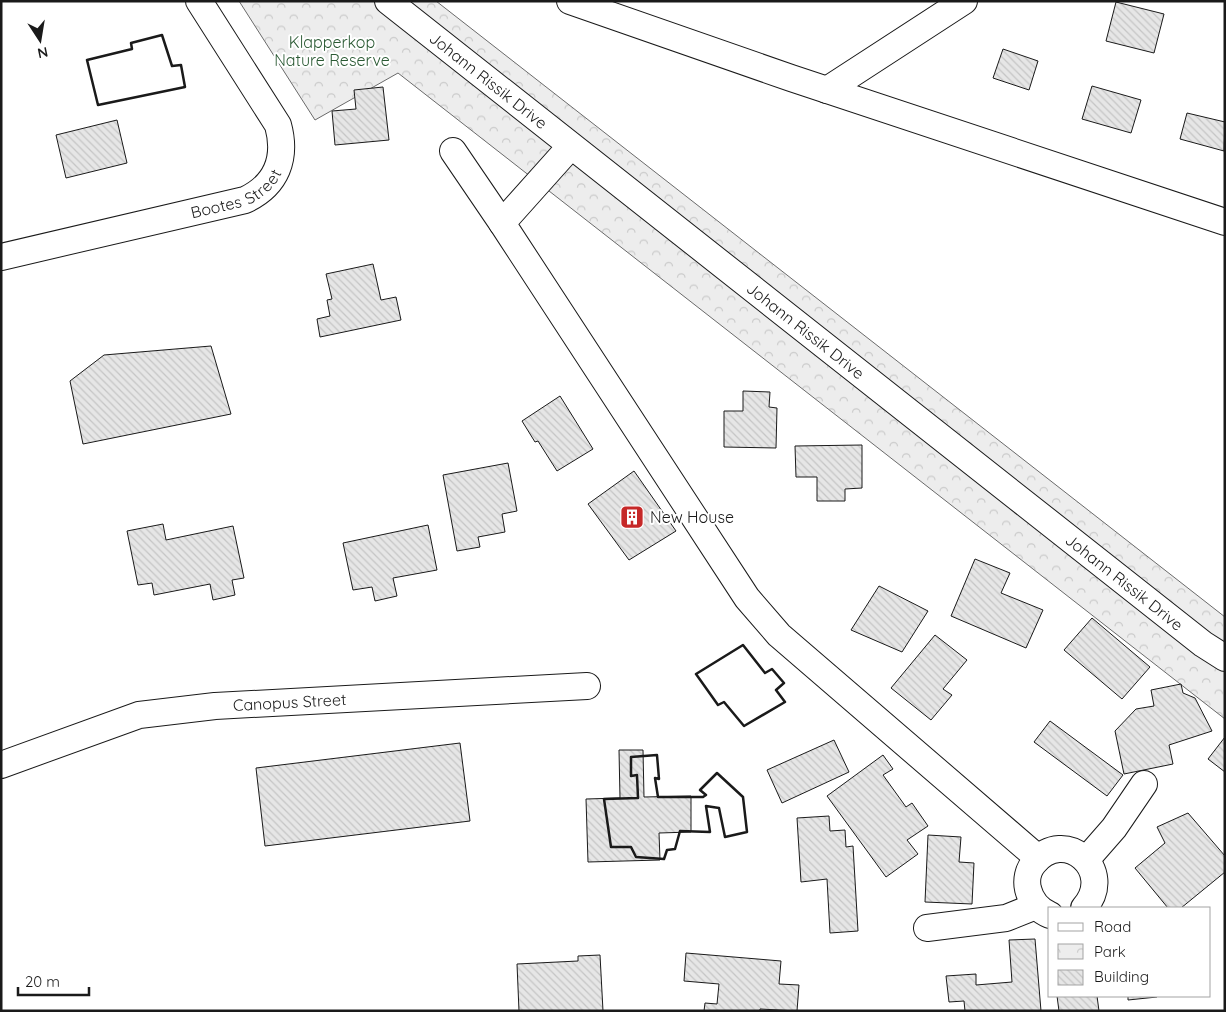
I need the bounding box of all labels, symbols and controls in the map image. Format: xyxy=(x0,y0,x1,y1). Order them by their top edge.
north arrow xyxy=(15,15,65,65)
street label: Johann Rissik Drive xyxy=(426,28,551,133)
park label: Klapperkop Nature Reserve xyxy=(274,32,390,70)
text: N xyxy=(36,43,50,63)
street label: Bootes Street xyxy=(189,166,285,222)
street label: Johann Rissik Drive xyxy=(743,278,869,383)
building icon: New House xyxy=(619,504,645,530)
place label: New House xyxy=(650,507,734,527)
street label: Johann Rissik Drive xyxy=(1061,529,1187,635)
street label: Canopus Street xyxy=(232,689,347,715)
legend xyxy=(1048,907,1211,997)
text: Road xyxy=(1094,917,1131,936)
text: Park xyxy=(1094,942,1126,961)
scale bar xyxy=(18,964,89,996)
text: Building xyxy=(1094,967,1149,986)
text: 20 m xyxy=(25,972,60,991)

